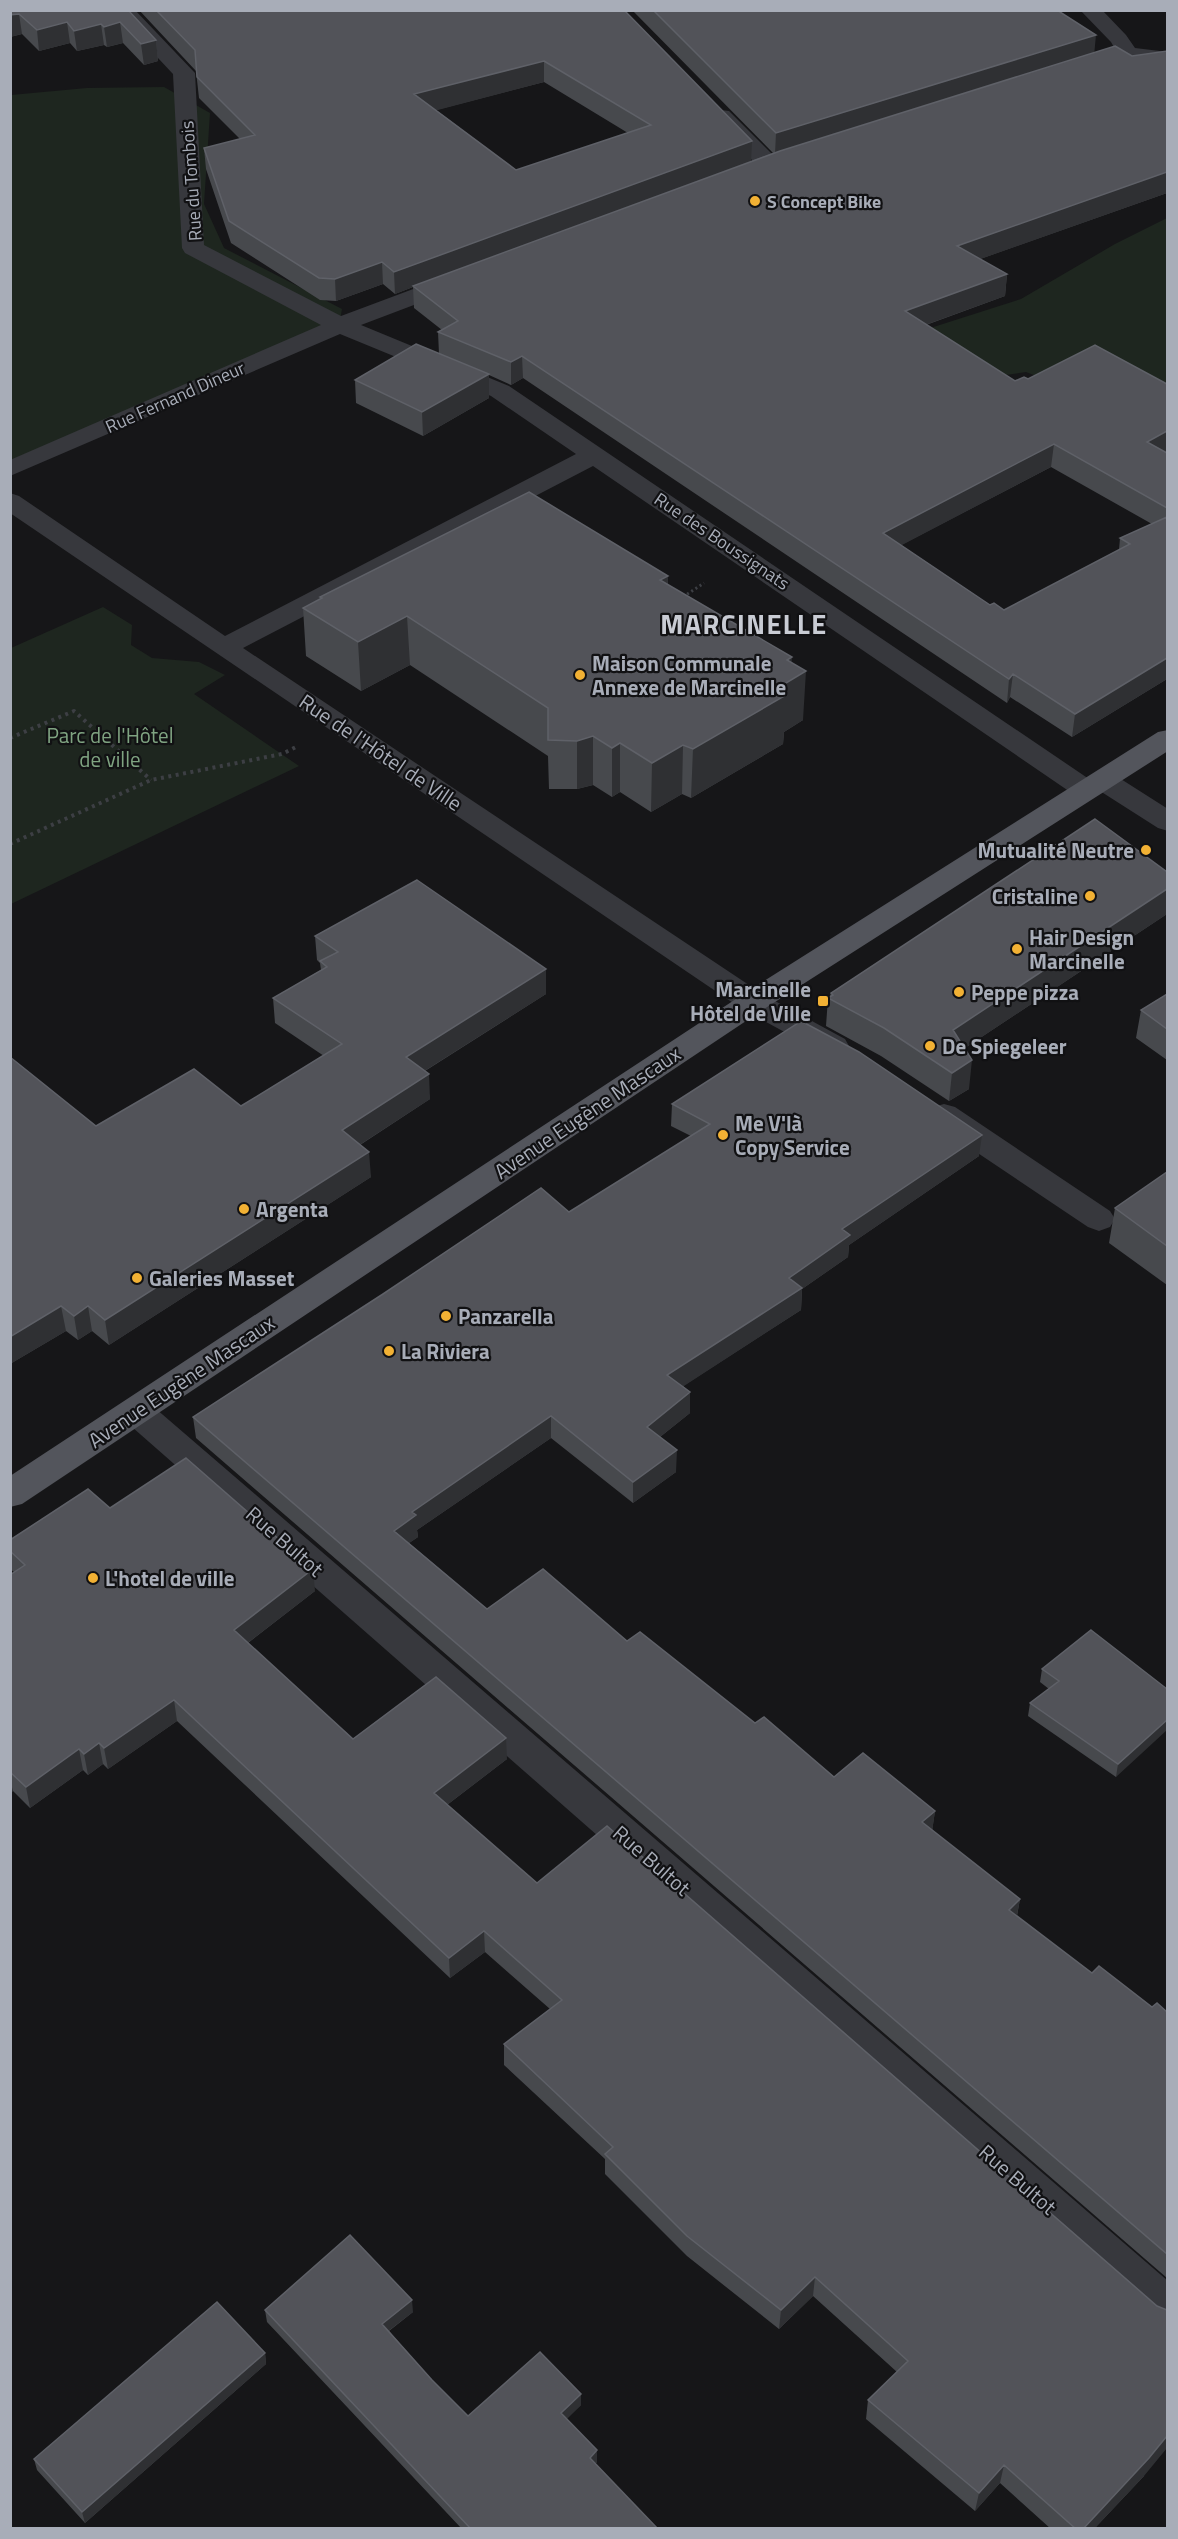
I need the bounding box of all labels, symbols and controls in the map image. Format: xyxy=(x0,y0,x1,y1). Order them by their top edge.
street label: Rue du Tombois xyxy=(173,120,209,242)
place label: S Concept Bike xyxy=(767,188,881,215)
marker: S Concept Bike xyxy=(748,194,762,208)
street label: Rue Fernand Dineur xyxy=(101,354,249,440)
street label: Rue des Boussignats xyxy=(649,486,795,596)
district label: MARCINELLE xyxy=(660,603,828,644)
place label: Maison Communale Annexe de Marcinelle xyxy=(592,647,786,703)
marker: Maison Communale Annexe de Marcinelle xyxy=(573,668,587,682)
street label: Rue de l'Hôtel de Ville xyxy=(293,685,469,819)
park label: Parc de l'Hôtel de ville xyxy=(46,719,174,775)
place label: Mutualité Neutre xyxy=(977,834,1134,866)
marker: Mutualité Neutre xyxy=(1139,843,1153,857)
place label: Cristaline xyxy=(992,880,1078,912)
marker: Cristaline xyxy=(1083,889,1097,903)
place label: Hair Design Marcinelle xyxy=(1029,921,1134,977)
marker: Hair Design Marcinelle xyxy=(1010,942,1024,956)
place label: Marcinelle Hôtel de Ville xyxy=(690,973,811,1029)
place label: Peppe pizza xyxy=(971,976,1079,1008)
marker: Peppe pizza xyxy=(952,985,966,999)
marker: Marcinelle Hôtel de Ville xyxy=(816,994,830,1008)
place label: De Spiegeleer xyxy=(942,1030,1067,1062)
street label: Avenue Eugène Mascaux xyxy=(487,1037,687,1187)
marker: De Spiegeleer xyxy=(923,1039,937,1053)
place label: Me V'là Copy Service xyxy=(735,1107,850,1163)
marker: Me V'là Copy Service xyxy=(716,1128,730,1142)
place label: Argenta xyxy=(256,1193,329,1225)
marker: Argenta xyxy=(237,1202,251,1216)
place label: Galeries Masset xyxy=(149,1262,295,1294)
marker: Galeries Masset xyxy=(130,1271,144,1285)
place label: Panzarella xyxy=(458,1300,554,1332)
street label: Avenue Eugène Mascaux xyxy=(81,1306,281,1456)
marker: Panzarella xyxy=(439,1309,453,1323)
place label: La Riviera xyxy=(401,1335,490,1367)
marker: La Riviera xyxy=(382,1344,396,1358)
street label: Rue Bultot xyxy=(239,1498,331,1584)
place label: L'hotel de ville xyxy=(105,1562,235,1594)
marker: L'hotel de ville xyxy=(86,1571,100,1585)
street label: Rue Bultot xyxy=(606,1817,698,1903)
street label: Rue Bultot xyxy=(972,2136,1064,2222)

